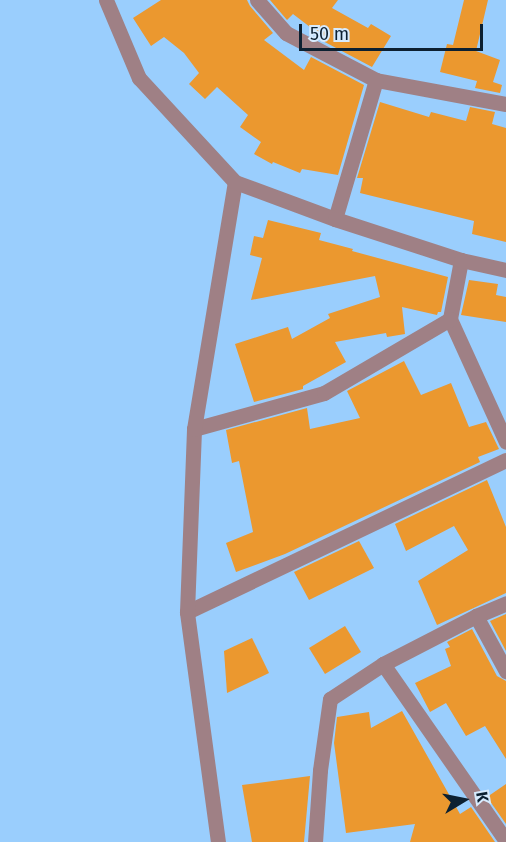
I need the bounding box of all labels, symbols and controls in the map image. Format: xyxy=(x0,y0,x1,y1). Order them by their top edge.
scale bar xyxy=(302,12,486,50)
text: 50 m xyxy=(310,23,349,45)
north arrow xyxy=(434,770,494,830)
text: K xyxy=(472,790,492,803)

